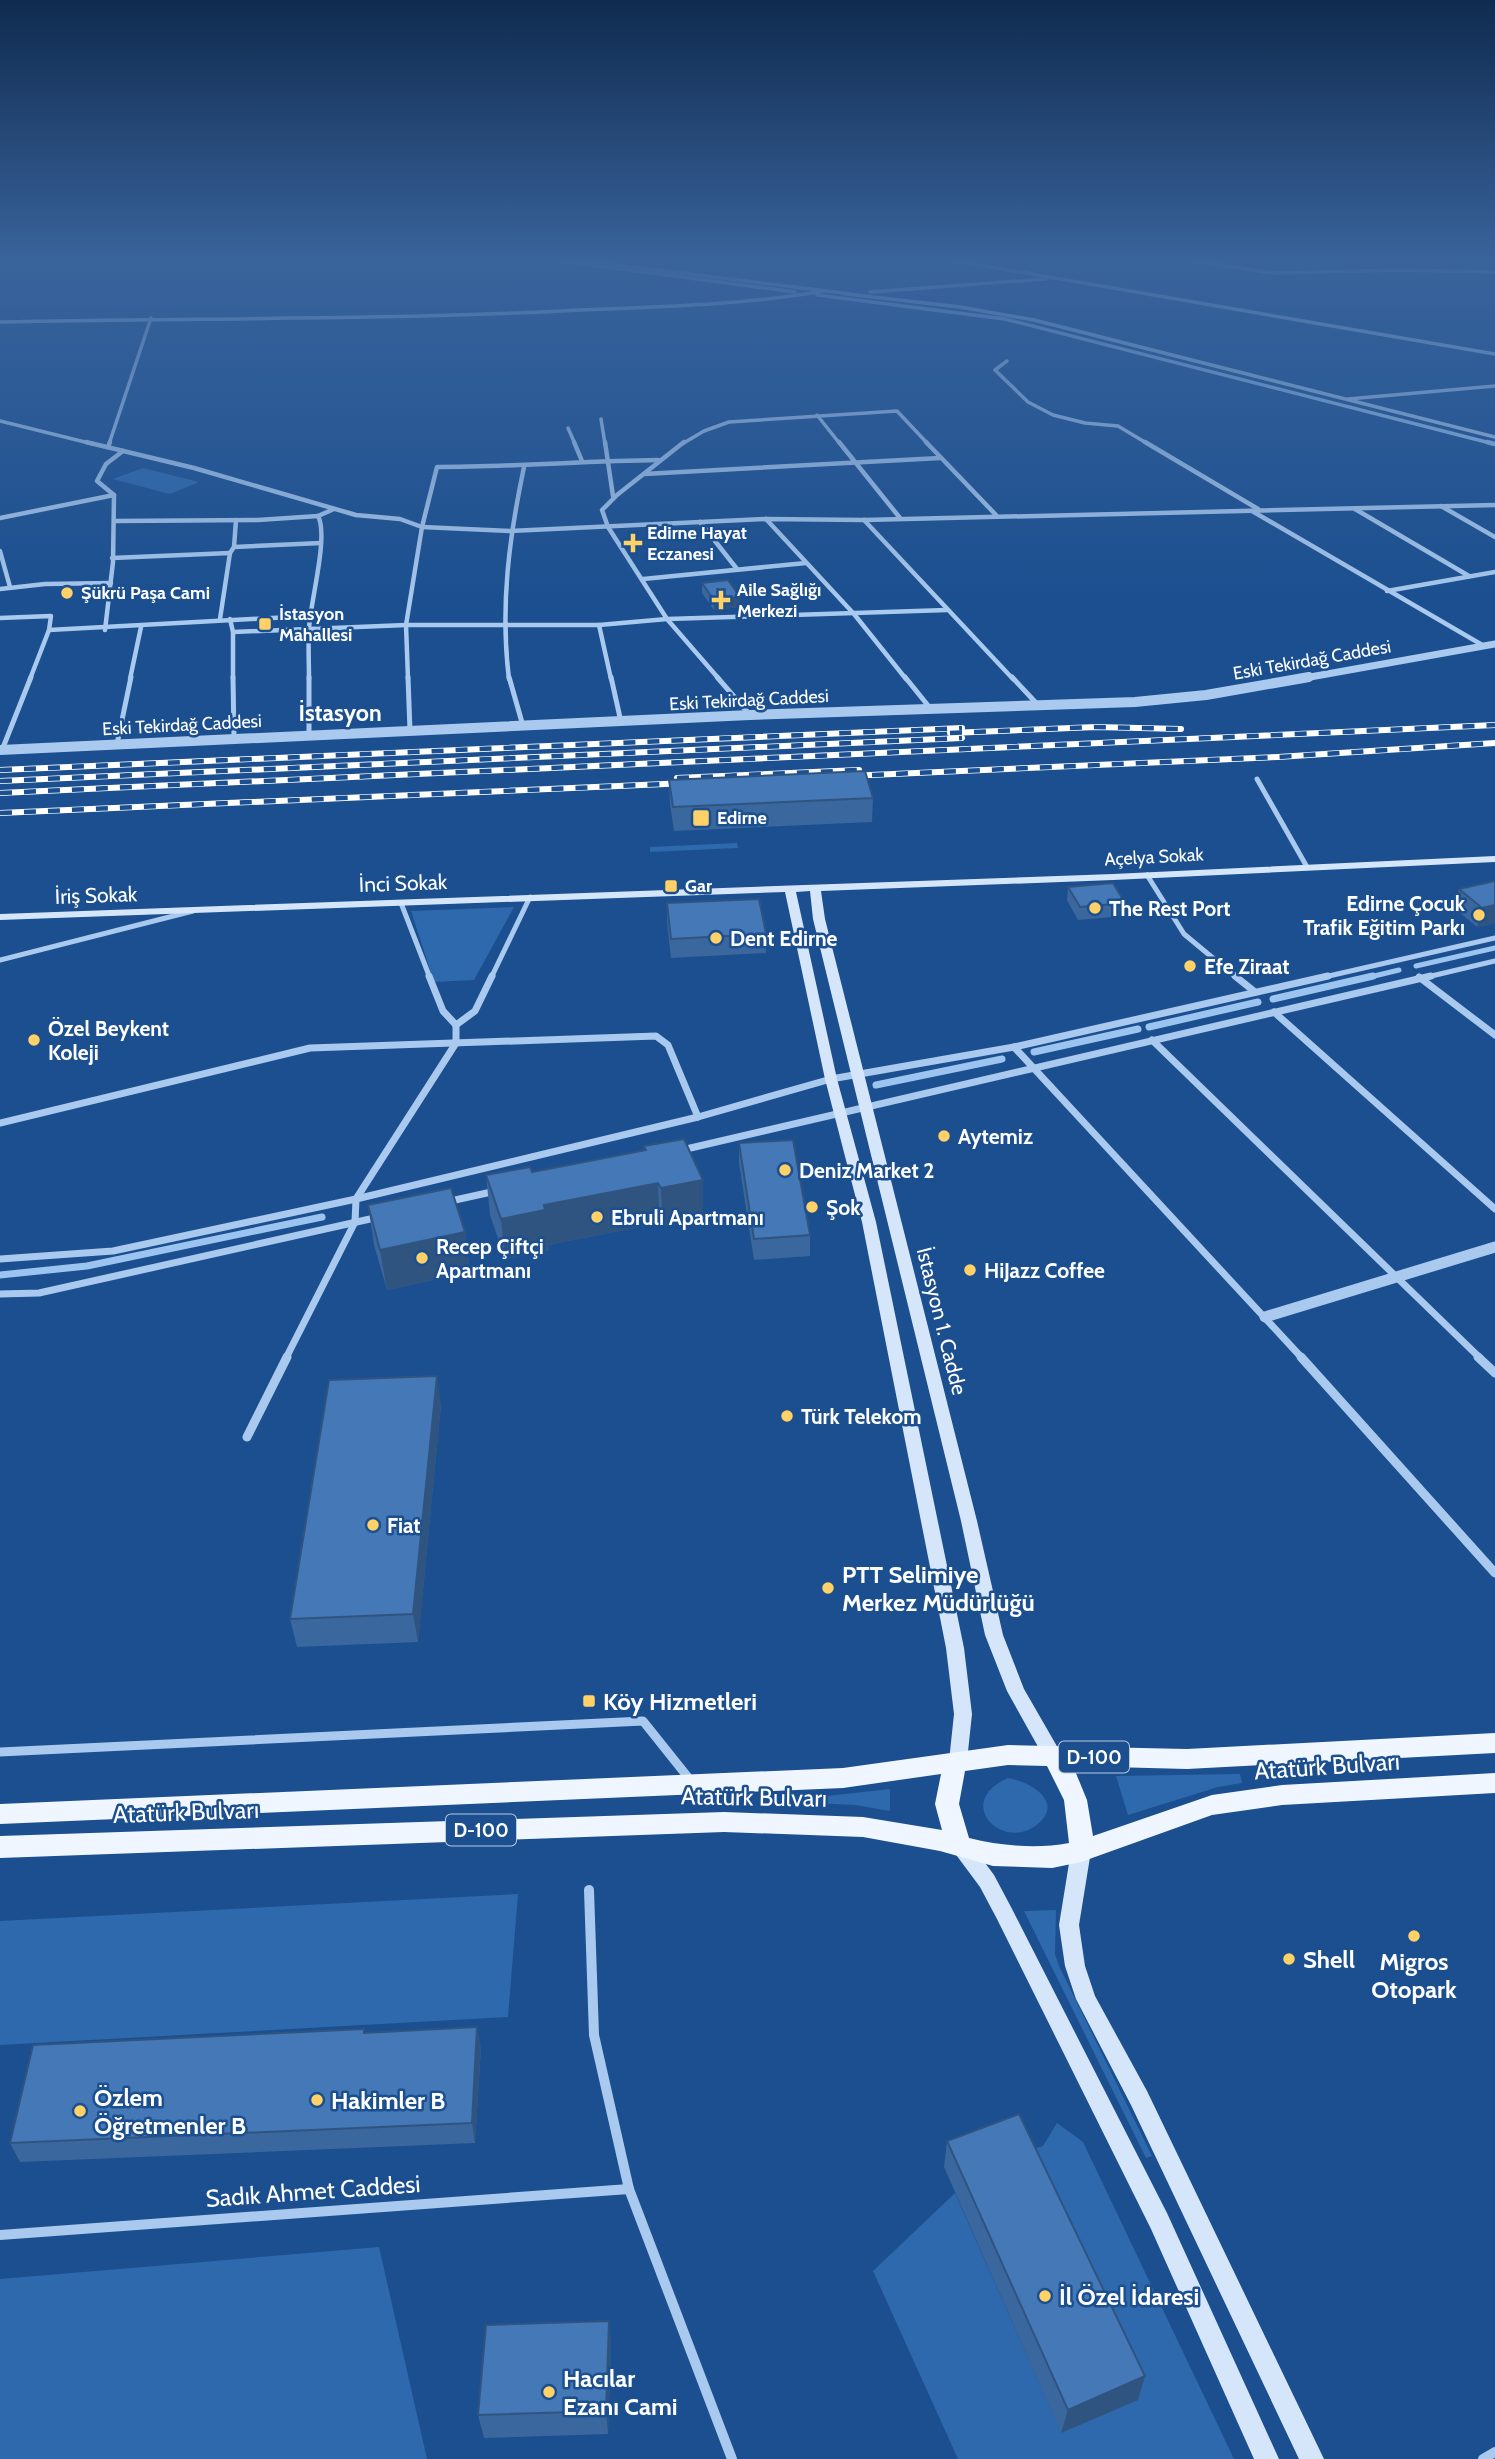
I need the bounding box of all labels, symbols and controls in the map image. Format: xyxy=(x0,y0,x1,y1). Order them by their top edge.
place label: Edirne Hayat Eczanesi xyxy=(647,522,747,565)
marker: Edirne Hayat Eczanesi xyxy=(625,535,641,551)
place label: Aile Sağlığı Merkezi xyxy=(737,579,821,622)
place label: Şükrü Paşa Cami xyxy=(81,582,210,604)
marker: Şükrü Paşa Cami xyxy=(59,585,75,601)
marker: Aile Sağlığı Merkezi xyxy=(711,590,731,610)
place label: İstasyon Mahallesi xyxy=(279,603,352,646)
marker: İstasyon Mahallesi xyxy=(257,616,273,632)
street label: Eski Tekirdağ Caddesi xyxy=(1231,635,1393,685)
street label: Eski Tekirdağ Caddesi xyxy=(669,685,829,715)
district label: İstasyon xyxy=(298,699,382,727)
street label: Eski Tekirdağ Caddesi xyxy=(102,710,262,740)
place label: Edirne xyxy=(717,807,767,829)
marker: Edirne xyxy=(691,808,711,828)
street label: Açelya Sokak xyxy=(1104,843,1205,871)
street label: İnci Sokak xyxy=(358,869,448,897)
place label: Gar xyxy=(685,875,712,897)
marker: Gar xyxy=(663,878,679,894)
street label: İriş Sokak xyxy=(54,881,138,909)
place label: Edirne Çocuk Trafik Eğitim Parkı xyxy=(1303,891,1466,940)
place label: The Rest Port xyxy=(1109,896,1230,921)
marker: The Rest Port xyxy=(1087,900,1103,916)
marker: Edirne Çocuk Trafik Eğitim Parkı xyxy=(1471,907,1487,923)
place label: Dent Edirne xyxy=(730,926,837,951)
marker: Dent Edirne xyxy=(708,930,724,946)
place label: Efe Ziraat xyxy=(1204,954,1290,979)
marker: Efe Ziraat xyxy=(1182,958,1198,974)
place label: Özel Beykent Koleji xyxy=(48,1016,169,1065)
marker: Özel Beykent Koleji xyxy=(26,1032,42,1048)
place label: Aytemiz xyxy=(958,1124,1033,1149)
marker: Aytemiz xyxy=(936,1128,952,1144)
place label: Deniz Market 2 xyxy=(799,1158,934,1183)
marker: Deniz Market 2 xyxy=(777,1162,793,1178)
place label: Şok xyxy=(826,1195,861,1220)
marker: Şok xyxy=(804,1199,820,1215)
place label: Ebruli Apartmanı xyxy=(611,1205,764,1230)
marker: Ebruli Apartmanı xyxy=(589,1209,605,1225)
place label: Recep Çiftçi Apartmanı xyxy=(436,1234,544,1283)
street label: İstasyon 1. Cadde xyxy=(912,1245,972,1398)
marker: Recep Çiftçi Apartmanı xyxy=(414,1250,430,1266)
place label: HiJazz Coffee xyxy=(984,1258,1105,1283)
marker: HiJazz Coffee xyxy=(962,1262,978,1278)
place label: Türk Telekom xyxy=(801,1404,921,1429)
marker: Türk Telekom xyxy=(779,1408,795,1424)
place label: Fiat xyxy=(387,1513,420,1538)
marker: Fiat xyxy=(365,1517,381,1533)
place label: PTT Selimiye Merkez Müdürlüğü xyxy=(842,1560,1035,1617)
marker: PTT Selimiye Merkez Müdürlüğü xyxy=(820,1580,836,1596)
place label: Köy Hizmetleri xyxy=(603,1687,757,1716)
marker: Köy Hizmetleri xyxy=(581,1693,597,1709)
road number: D-100 xyxy=(1059,1742,1129,1772)
street label: Atatürk Bulvarı xyxy=(1253,1746,1401,1786)
street label: Atatürk Bulvarı xyxy=(681,1781,827,1813)
street label: Atatürk Bulvarı xyxy=(113,1795,259,1829)
road number: D-100 xyxy=(446,1814,516,1846)
marker: Migros Otopark xyxy=(1406,1928,1422,1944)
place label: Shell xyxy=(1303,1945,1355,1974)
place label: Migros Otopark xyxy=(1371,1947,1457,2004)
marker: Shell xyxy=(1281,1951,1297,1967)
place label: Özlem Öğretmenler B xyxy=(94,2083,246,2140)
place label: Hakimler B xyxy=(331,2086,445,2115)
marker: Hakimler B xyxy=(309,2092,325,2108)
marker: Özlem Öğretmenler B xyxy=(72,2103,88,2119)
street label: Sadık Ahmet Caddesi xyxy=(205,2169,421,2213)
place label: İl Özel İdaresi xyxy=(1059,2282,1199,2311)
marker: İl Özel İdaresi xyxy=(1037,2288,1053,2304)
place label: Hacılar Ezanı Cami xyxy=(563,2364,678,2421)
marker: Hacılar Ezanı Cami xyxy=(541,2384,557,2400)

